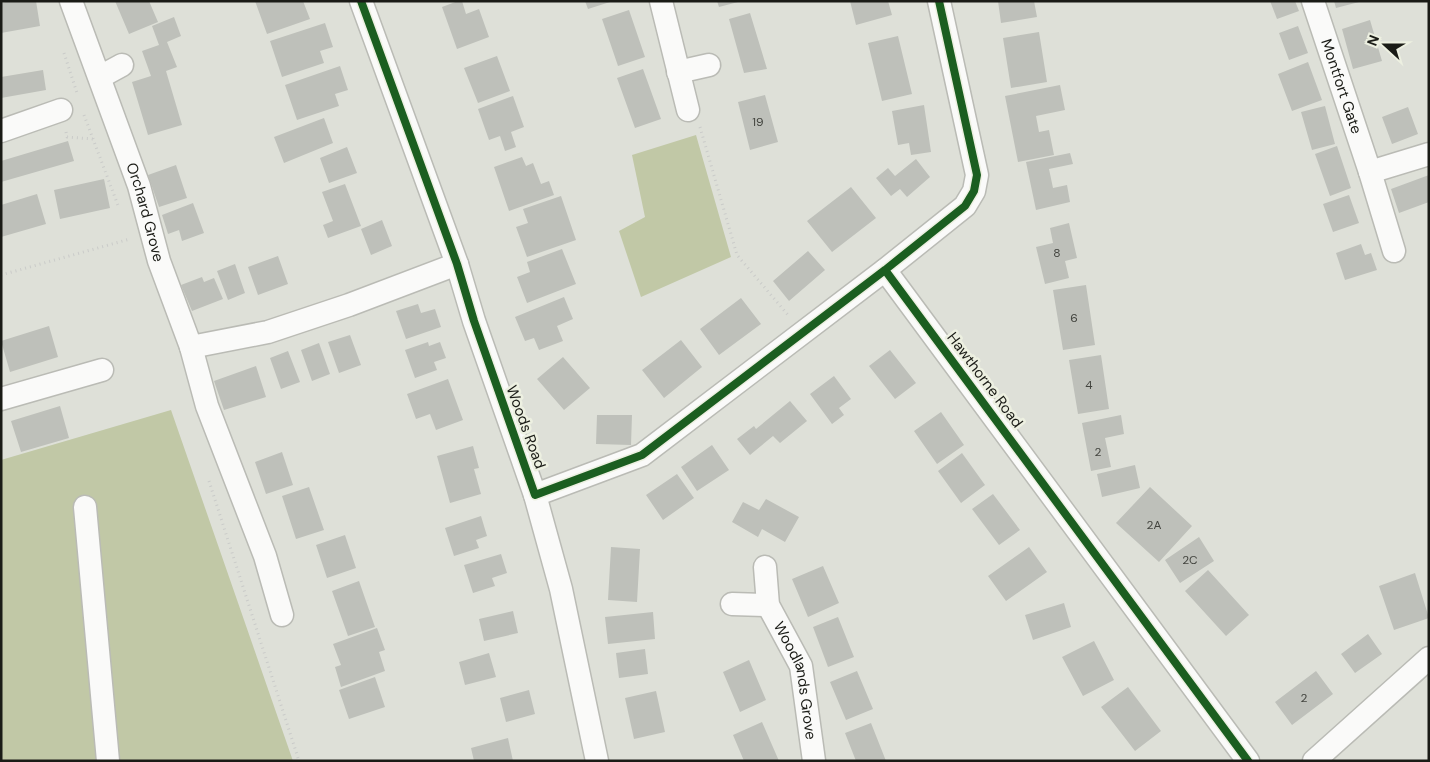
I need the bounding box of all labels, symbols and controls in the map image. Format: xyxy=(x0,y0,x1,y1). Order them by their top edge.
north arrow xyxy=(1360,20,1410,70)
text: N xyxy=(1363,32,1383,48)
street label: Montfort Gate xyxy=(1316,36,1367,136)
house number: 19 xyxy=(752,114,764,130)
street label: Orchard Grove xyxy=(121,160,169,264)
house number: 8 xyxy=(1053,245,1061,261)
house number: 6 xyxy=(1070,310,1078,326)
street label: Hawthorne Road xyxy=(943,328,1027,432)
house number: 4 xyxy=(1085,377,1093,393)
street label: Woods Road xyxy=(502,383,550,471)
house number: 2 xyxy=(1095,444,1102,460)
house number: 2A xyxy=(1147,517,1161,533)
house number: 2C xyxy=(1182,552,1198,568)
street label: Woodlands Grove xyxy=(769,618,821,741)
house number: 2 xyxy=(1301,690,1308,706)

